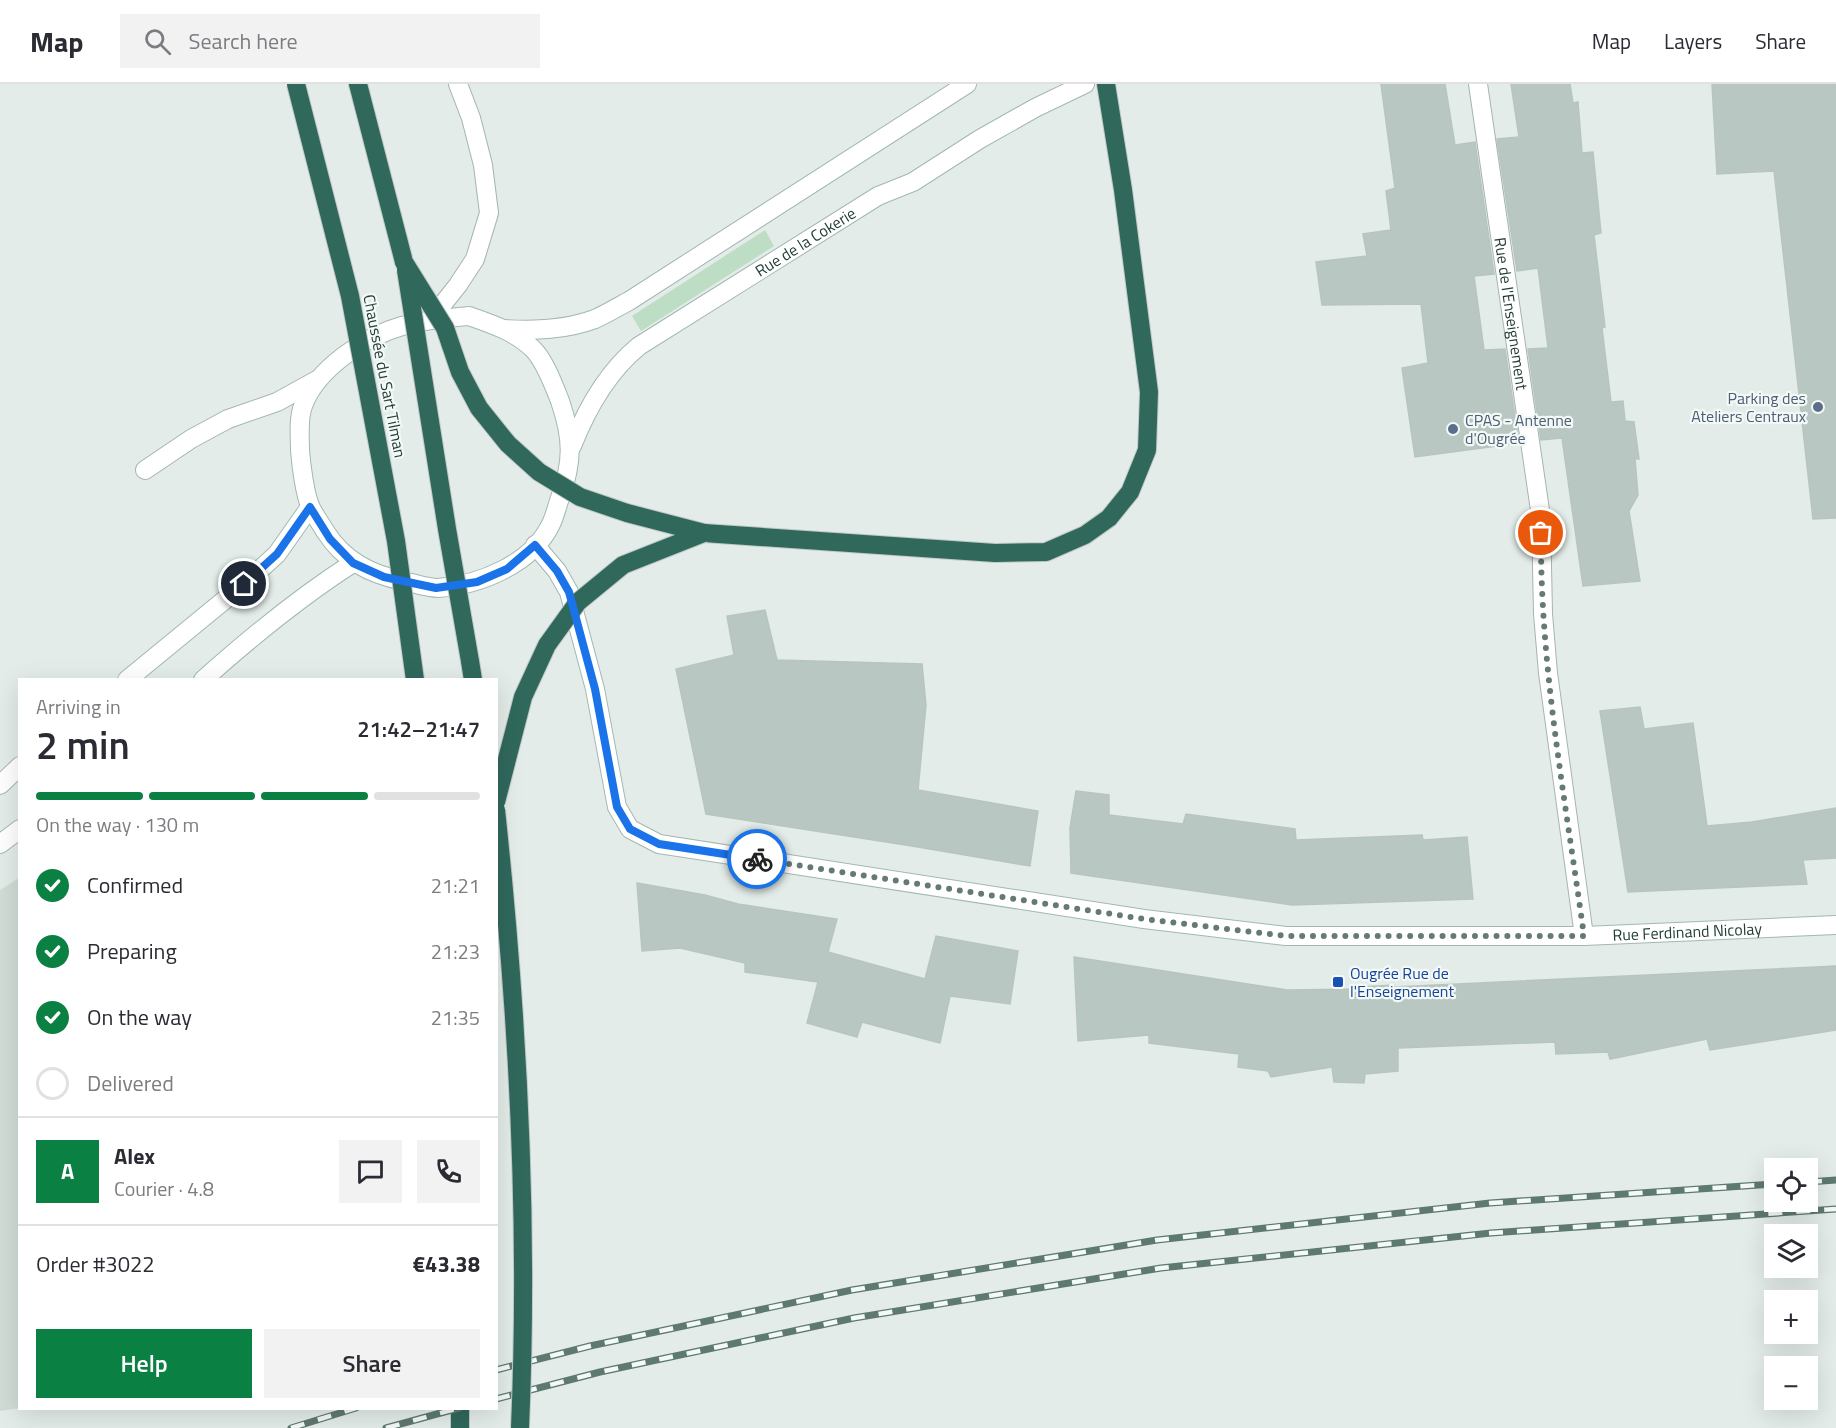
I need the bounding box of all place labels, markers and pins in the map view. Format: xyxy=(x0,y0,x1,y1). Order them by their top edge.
place label: Parking des Ateliers Centraux xyxy=(1691,386,1806,428)
marker: Parking des Ateliers Centraux xyxy=(1811,400,1825,414)
place label: CPAS - Antenne d'Ougrée xyxy=(1465,408,1572,450)
marker: CPAS - Antenne d'Ougrée xyxy=(1446,422,1460,436)
pin xyxy=(1515,507,1566,558)
pin xyxy=(218,558,269,609)
place label: Ougrée Rue de l'Enseignement xyxy=(1350,961,1454,1003)
marker: Ougrée Rue de l'Enseignement xyxy=(1331,975,1345,989)

